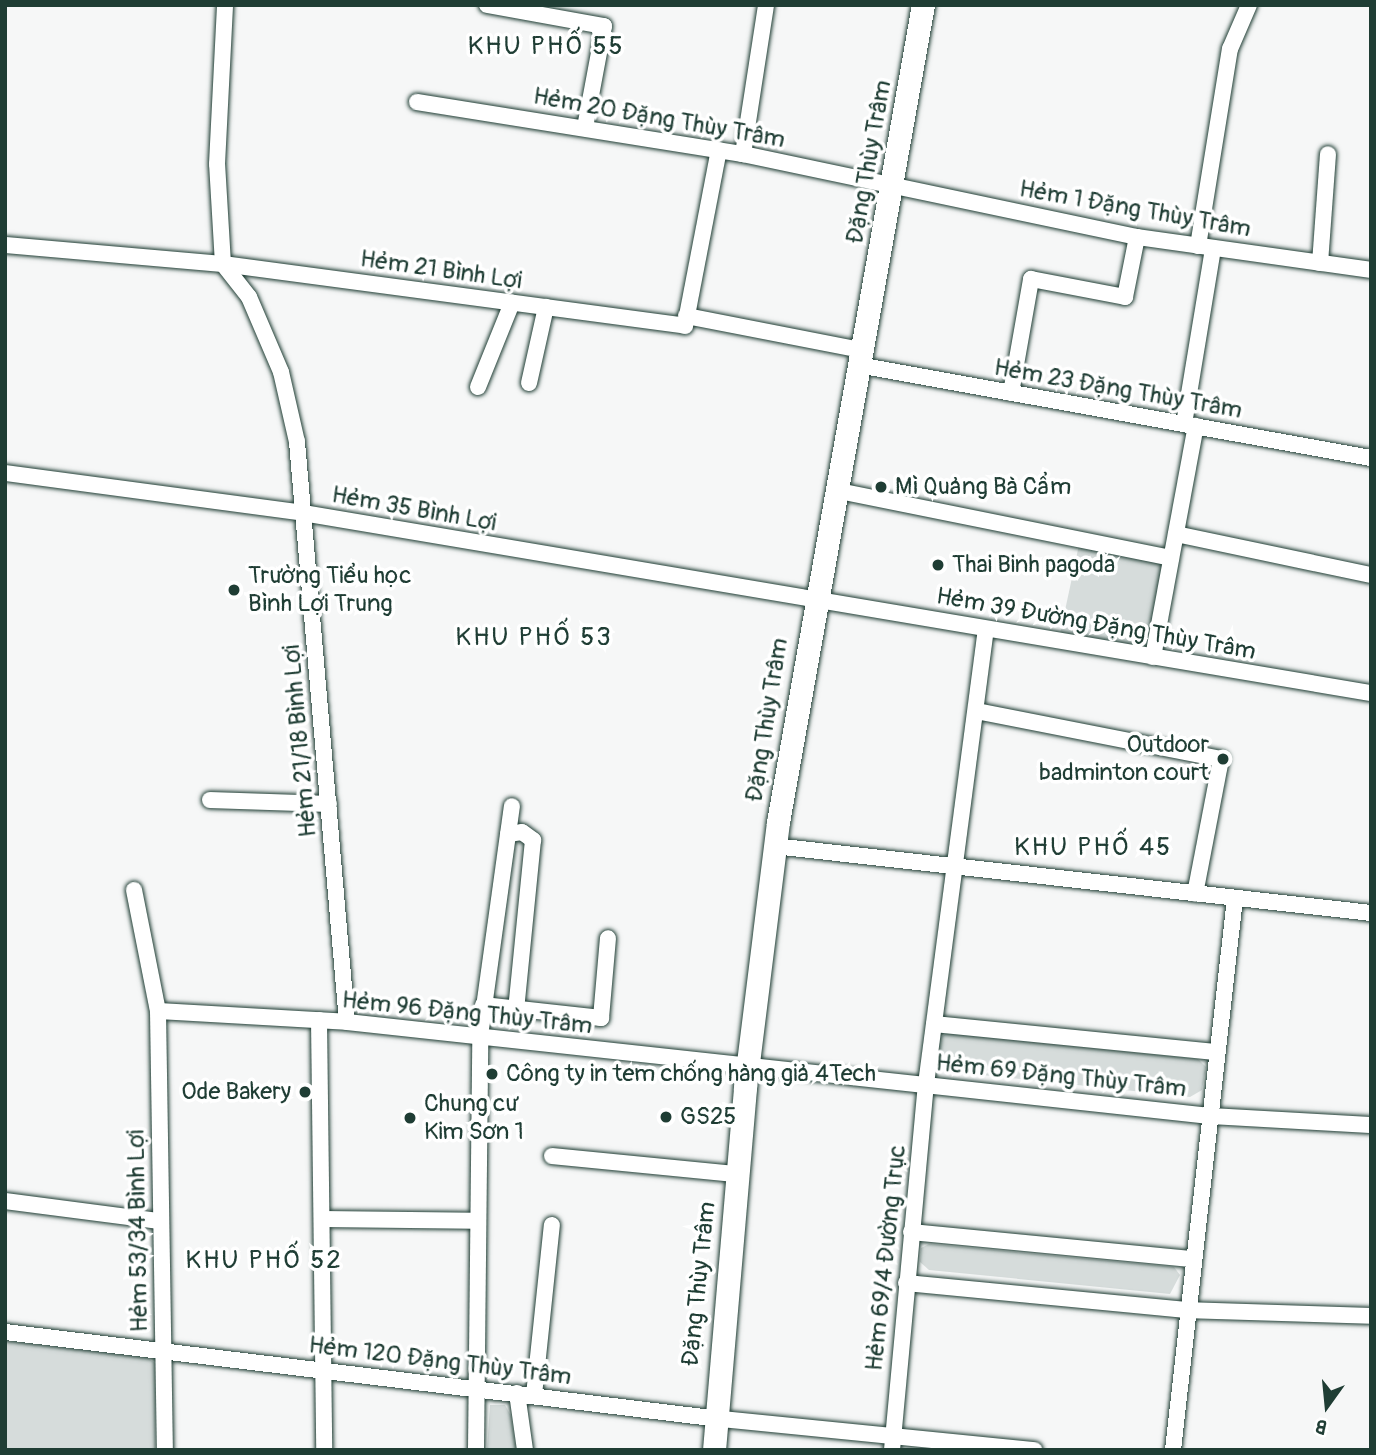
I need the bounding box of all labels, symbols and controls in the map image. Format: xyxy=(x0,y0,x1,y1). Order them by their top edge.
district label: KHU PHỐ 55 xyxy=(469,31,623,63)
street label: Đặng Thùy Trâm xyxy=(840,78,898,246)
street label: Hẻm 20 Đặng Thùy Trâm xyxy=(531,82,787,154)
street label: Hẻm 1 Đặng Thùy Trâm xyxy=(1017,174,1253,244)
street label: Hẻm 21 Bình Lợi xyxy=(358,244,524,296)
street label: Hẻm 23 Đặng Thùy Trâm xyxy=(992,353,1244,425)
place label: Mì Quảng Bà Cẩm xyxy=(895,473,1071,501)
marker: Mì Quảng Bà Cẩm xyxy=(873,479,889,495)
street label: Hẻm 35 Bình Lợi xyxy=(329,480,499,538)
place label: Thai Binh pagoda xyxy=(952,551,1115,579)
marker: Thai Binh pagoda xyxy=(930,557,946,573)
place label: Trường Tiểu học Bình Lợi Trung xyxy=(248,562,412,618)
marker: Trường Tiểu học Bình Lợi Trung xyxy=(226,582,242,598)
street label: Hẻm 39 Đường Đặng Thùy Trâm xyxy=(934,582,1258,666)
district label: KHU PHỐ 53 xyxy=(456,622,612,654)
street label: Đặng Thùy Trâm xyxy=(740,636,794,804)
street label: Hẻm 21/18 Bình Lợi xyxy=(277,644,323,838)
place label: Outdoor badminton court xyxy=(1039,731,1209,787)
marker: Outdoor badminton court xyxy=(1215,751,1231,767)
district label: KHU PHỐ 45 xyxy=(1015,832,1171,864)
street label: Hẻm 96 Đặng Thùy Trâm xyxy=(340,986,594,1040)
street label: Hẻm 69 Đặng Thùy Trâm xyxy=(934,1049,1188,1103)
place label: Công ty in tem chống hàng giả 4Tech xyxy=(506,1060,876,1088)
marker: Công ty in tem chống hàng giả 4Tech xyxy=(484,1066,500,1082)
place label: Ode Bakery xyxy=(181,1078,291,1106)
marker: Ode Bakery xyxy=(297,1084,313,1100)
place label: Chung cư Kim Sơn 1 xyxy=(424,1090,524,1146)
place label: GS25 xyxy=(680,1103,736,1131)
marker: GS25 xyxy=(658,1109,674,1125)
marker: Chung cư Kim Sơn 1 xyxy=(402,1110,418,1126)
street label: Hẻm 53/34 Bình Lợi xyxy=(122,1129,154,1333)
street label: Hẻm 69/4 Đường Trục xyxy=(860,1144,912,1372)
street label: Đặng Thùy Trâm xyxy=(676,1200,722,1368)
district label: KHU PHỐ 52 xyxy=(186,1245,342,1277)
street label: Hẻm 120 Đặng Thùy Trâm xyxy=(307,1331,573,1391)
north arrow xyxy=(1292,1371,1362,1441)
text: B xyxy=(1313,1413,1330,1439)

